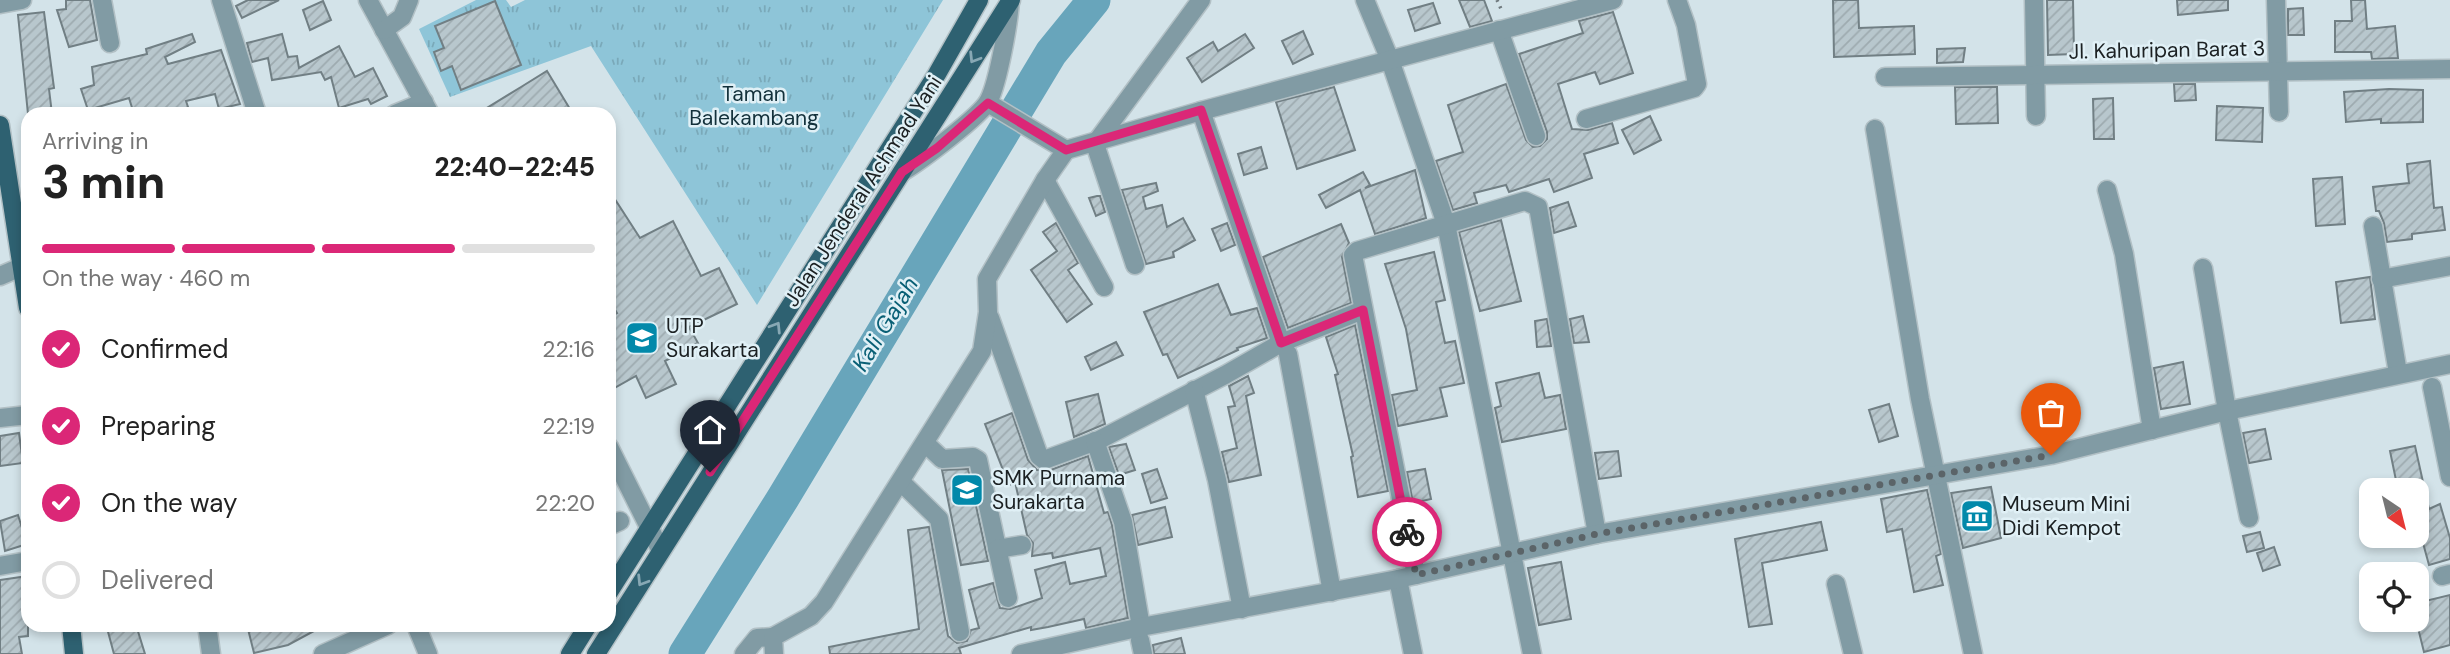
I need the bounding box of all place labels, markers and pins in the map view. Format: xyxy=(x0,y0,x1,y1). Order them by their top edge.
place label: UTP Surakarta xyxy=(666,312,759,364)
school or university icon: UTP Surakarta xyxy=(623,319,661,357)
pin xyxy=(2021,383,2081,455)
pin xyxy=(680,400,740,472)
place label: SMK Purnama Surakarta xyxy=(992,464,1125,516)
school or university icon: SMK Purnama Surakarta xyxy=(948,471,986,509)
place label: Museum Mini Didi Kempot xyxy=(2002,490,2130,542)
museum icon: Museum Mini Didi Kempot xyxy=(1958,497,1996,535)

